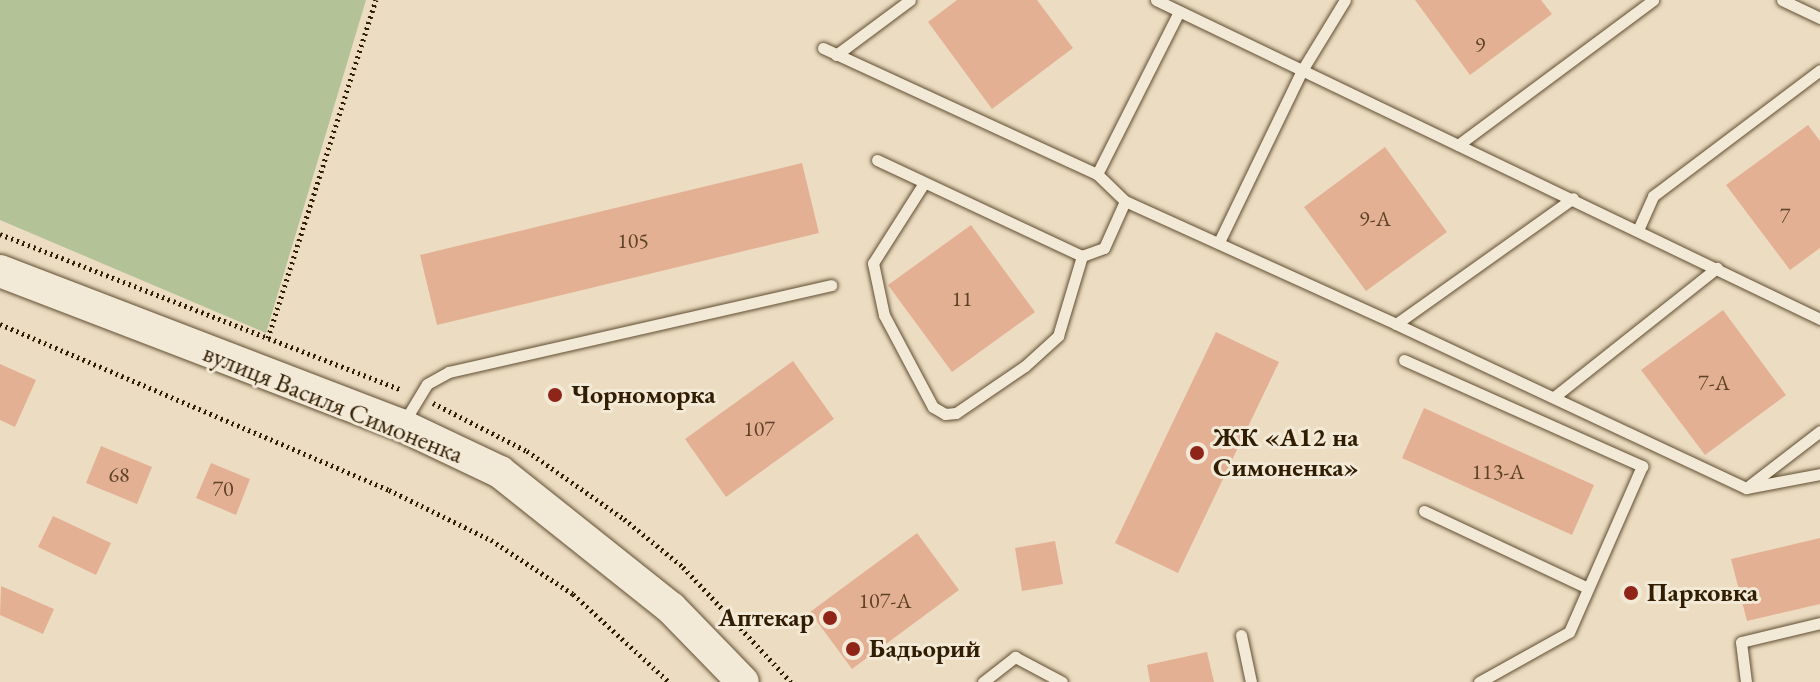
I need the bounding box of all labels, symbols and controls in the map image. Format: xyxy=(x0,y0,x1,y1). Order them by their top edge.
house number: 9 xyxy=(1475,32,1485,58)
house number: 7 xyxy=(1780,203,1790,229)
house number: 9-А xyxy=(1359,206,1391,232)
house number: 105 xyxy=(617,228,649,254)
house number: 11 xyxy=(951,286,973,312)
street label: вулиця Василя Симоненка xyxy=(198,338,468,470)
house number: 7-А xyxy=(1698,370,1730,396)
place label: Чорноморка xyxy=(571,379,716,411)
marker: Чорноморка xyxy=(546,386,564,404)
house number: 107 xyxy=(743,416,775,442)
place label: ЖК «А12 на Симоненка» xyxy=(1213,422,1359,484)
marker: ЖК «А12 на Симоненка» xyxy=(1188,444,1206,462)
house number: 113-А xyxy=(1472,459,1524,485)
house number: 68 xyxy=(108,462,130,488)
house number: 70 xyxy=(212,476,234,502)
place label: Парковка xyxy=(1647,577,1758,609)
marker: Парковка xyxy=(1622,584,1640,602)
house number: 107-А xyxy=(859,588,911,614)
place label: Аптекар xyxy=(718,602,814,634)
marker: Аптекар xyxy=(821,609,839,627)
place label: Бадьорий xyxy=(869,633,981,665)
marker: Бадьорий xyxy=(844,640,862,658)

